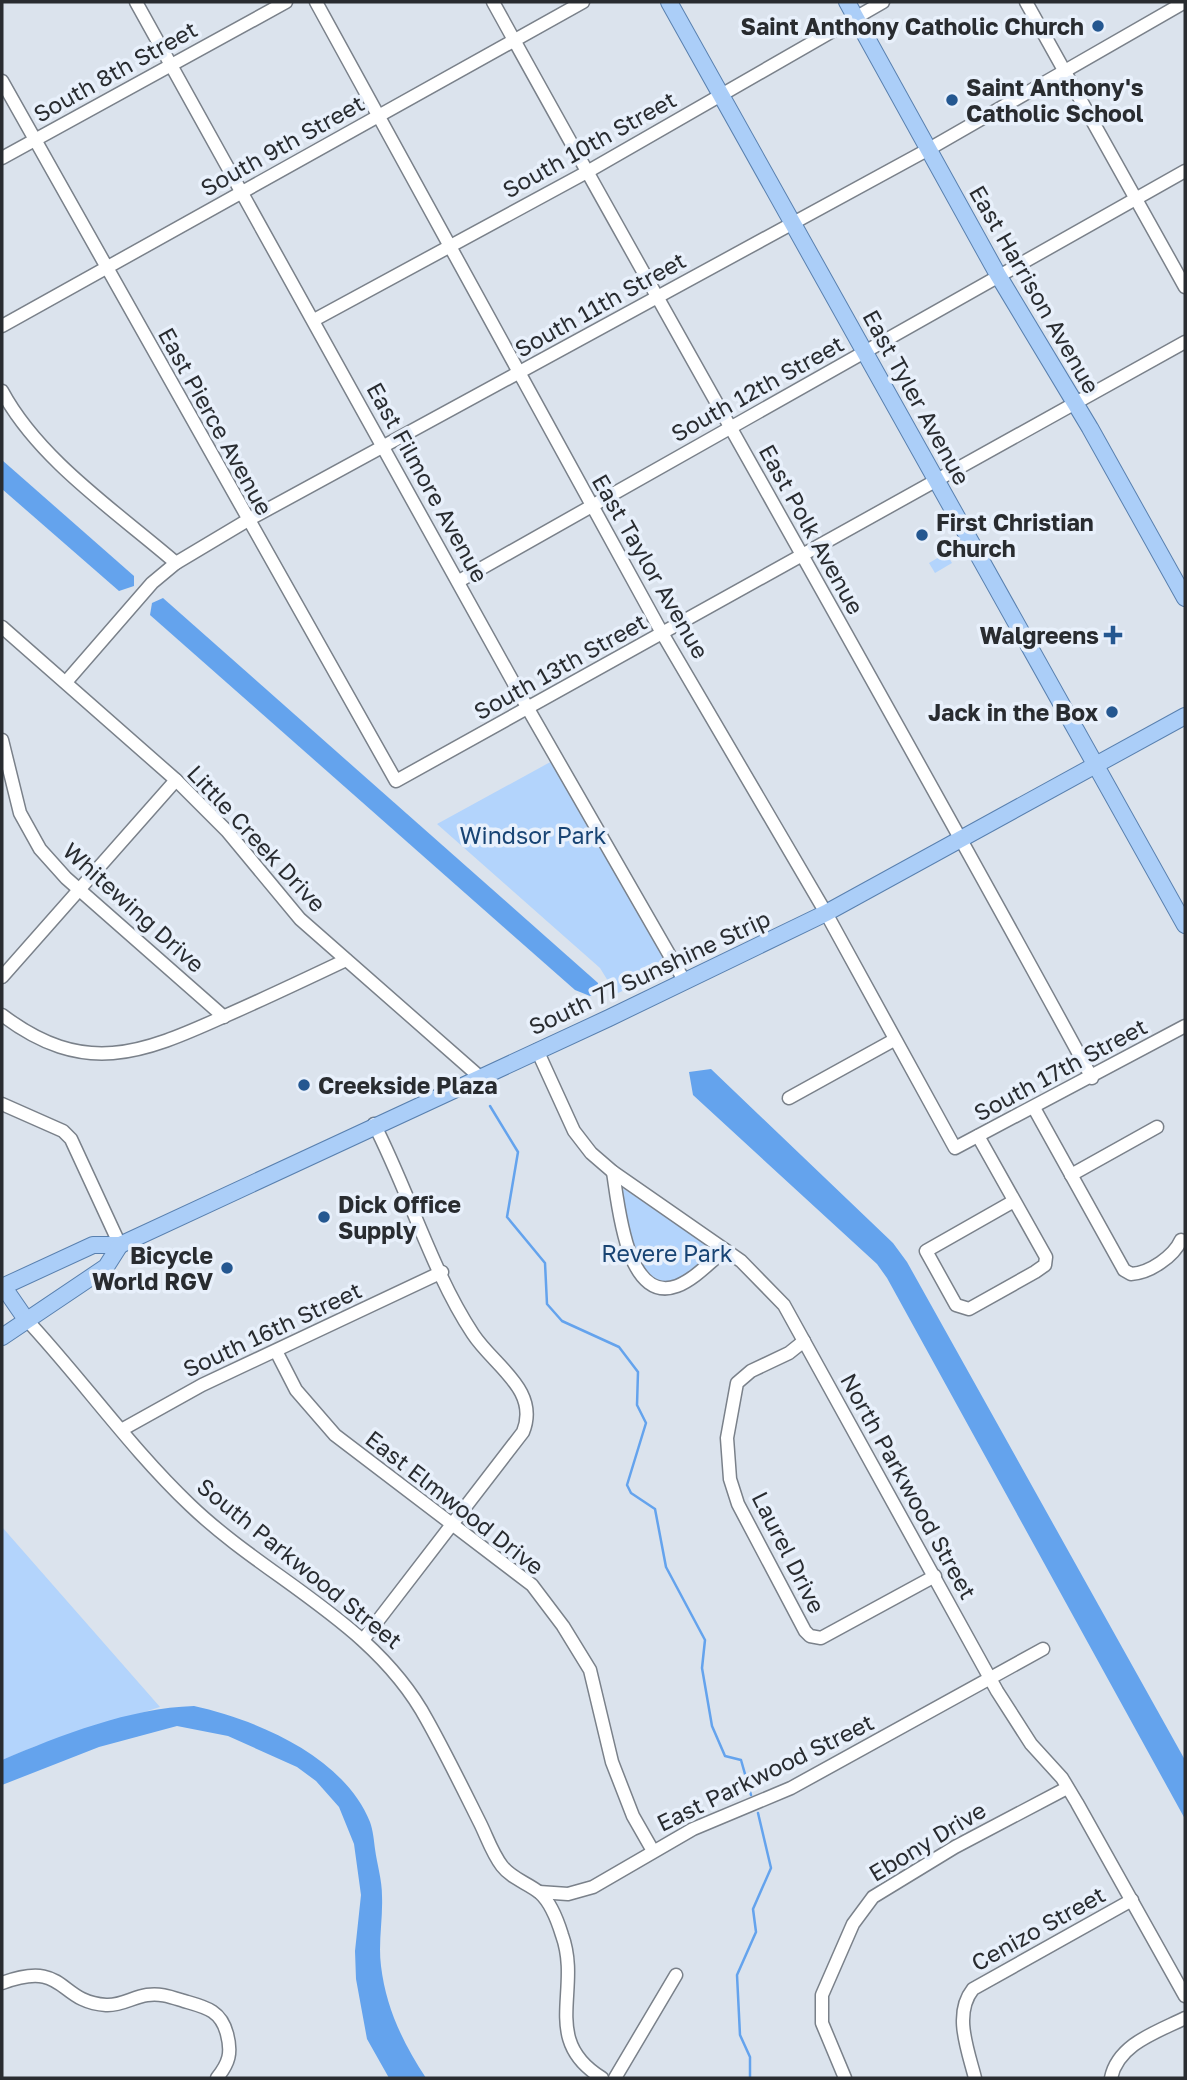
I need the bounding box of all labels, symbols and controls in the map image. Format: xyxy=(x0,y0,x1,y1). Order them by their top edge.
place label: Saint Anthony Catholic Church xyxy=(741,12,1084,40)
street label: South 8th Street xyxy=(28,14,202,128)
marker: Saint Anthony Catholic Church xyxy=(1090,18,1106,34)
place label: Saint Anthony's Catholic School xyxy=(966,73,1144,127)
street label: South 10th Street xyxy=(497,85,681,203)
street label: South 9th Street xyxy=(195,88,369,202)
marker: Saint Anthony's Catholic School xyxy=(944,92,960,108)
street label: East Harrison Avenue xyxy=(964,180,1106,398)
street label: South 11th Street xyxy=(510,245,690,363)
street label: East Tyler Avenue xyxy=(857,305,977,489)
street label: East Pierce Avenue xyxy=(153,322,279,520)
street label: South 12th Street xyxy=(666,329,848,447)
street label: East Filmore Avenue xyxy=(361,377,495,587)
street label: East Polk Avenue xyxy=(754,439,870,619)
street label: East Taylor Avenue xyxy=(587,469,715,663)
place label: First Christian Church xyxy=(936,508,1094,562)
marker: First Christian Church xyxy=(914,527,930,543)
street label: South 13th Street xyxy=(469,607,651,725)
place label: Walgreens xyxy=(980,621,1099,649)
marker: Walgreens xyxy=(1105,627,1121,643)
place label: Jack in the Box xyxy=(928,698,1099,726)
marker: Jack in the Box xyxy=(1104,704,1120,720)
street label: Little Creek Drive xyxy=(182,759,332,917)
park label: Windsor Park xyxy=(459,821,607,849)
street label: Whitewing Drive xyxy=(58,836,210,978)
street label: South 77 Sunshine Strip xyxy=(524,904,774,1040)
street label: South 17th Street xyxy=(969,1012,1151,1126)
place label: Creekside Plaza xyxy=(318,1071,498,1099)
marker: Creekside Plaza xyxy=(296,1077,312,1093)
place label: Dick Office Supply xyxy=(338,1190,461,1244)
marker: Dick Office Supply xyxy=(316,1209,332,1225)
park label: Revere Park xyxy=(601,1239,733,1267)
place label: Bicycle World RGV xyxy=(92,1241,214,1295)
marker: Bicycle World RGV xyxy=(219,1260,235,1276)
street label: South 16th Street xyxy=(178,1275,366,1383)
street label: North Parkwood Street xyxy=(835,1368,983,1604)
street label: East Elmwood Drive xyxy=(360,1424,550,1580)
street label: South Parkwood Street xyxy=(192,1472,408,1654)
street label: Laurel Drive xyxy=(746,1487,832,1617)
street label: East Parkwood Street xyxy=(652,1707,878,1837)
street label: Ebony Drive xyxy=(864,1795,990,1887)
street label: Cenizo Street xyxy=(966,1880,1110,1976)

